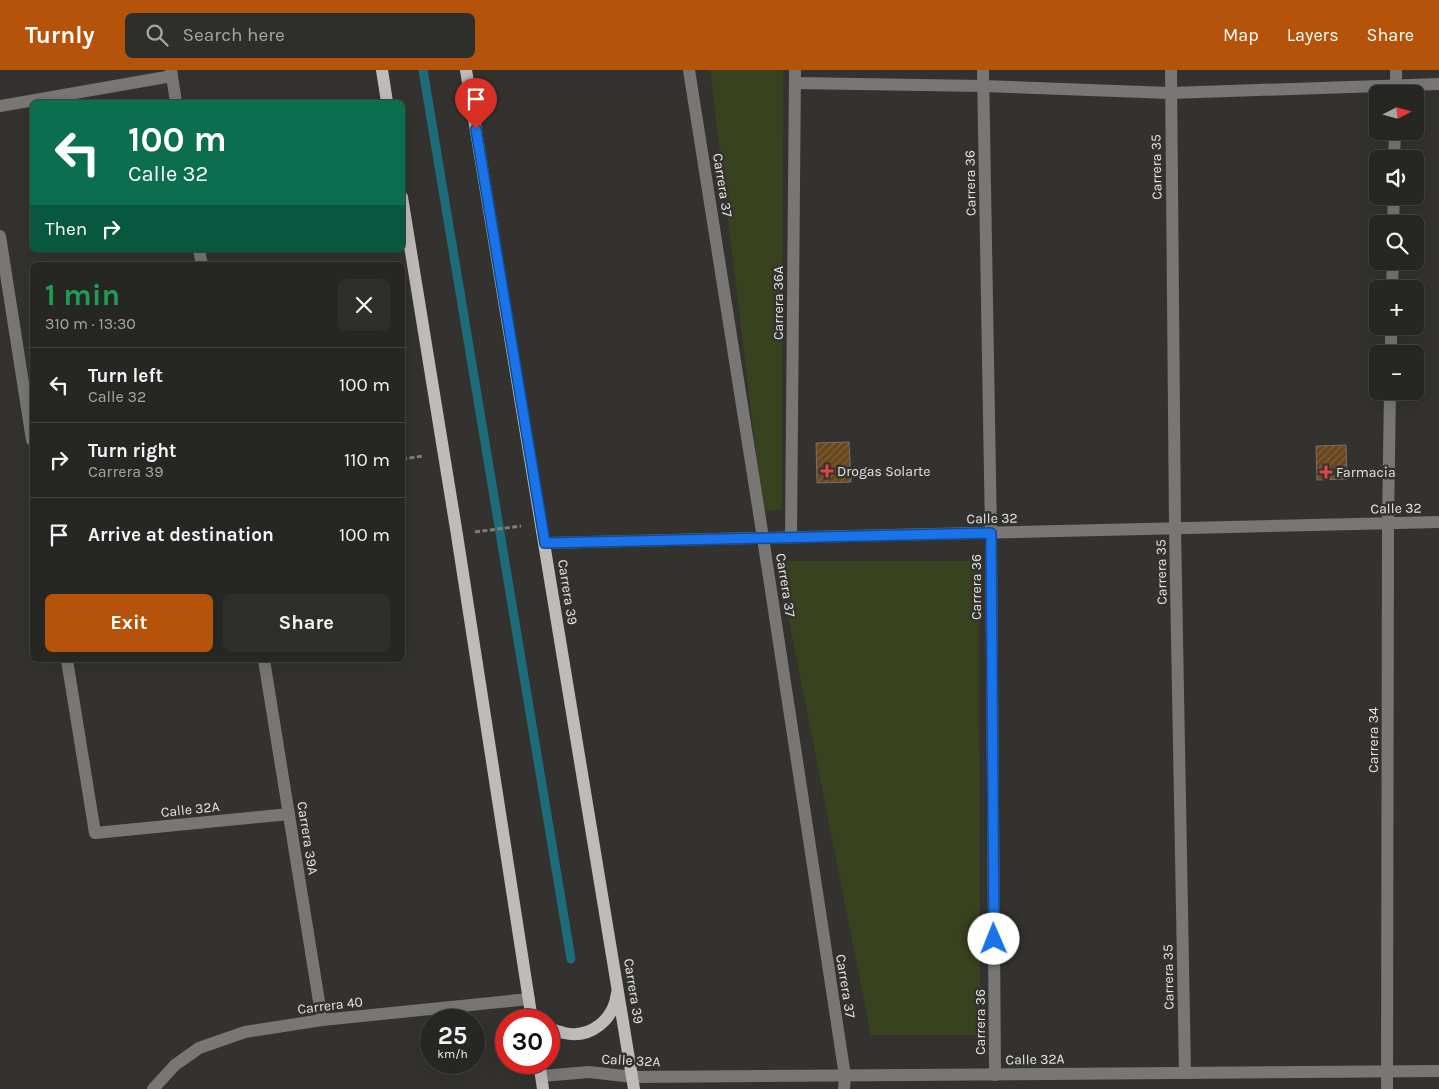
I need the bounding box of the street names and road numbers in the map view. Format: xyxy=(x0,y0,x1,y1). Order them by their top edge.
street label: Carrera 35 xyxy=(1147,134,1166,200)
street label: Carrera 36 xyxy=(961,150,980,216)
street label: Carrera 37 xyxy=(709,152,736,219)
street label: Carrera 36A xyxy=(770,266,787,340)
street label: Calle 32 xyxy=(1370,500,1422,517)
street label: Calle 32 xyxy=(966,510,1018,527)
street label: Carrera 35 xyxy=(1152,539,1171,605)
street label: Carrera 37 xyxy=(772,552,799,619)
street label: Carrera 36 xyxy=(968,554,985,620)
street label: Carrera 39 xyxy=(554,558,581,626)
street label: Carrera 34 xyxy=(1365,707,1382,773)
street label: Calle 32A xyxy=(160,798,220,821)
street label: Carrera 39A xyxy=(293,800,322,876)
street label: Carrera 35 xyxy=(1159,944,1178,1010)
street label: Carrera 37 xyxy=(832,953,859,1020)
street label: Carrera 39 xyxy=(620,957,647,1025)
street label: Carrera 36 xyxy=(972,989,989,1055)
street label: Carrera 40 xyxy=(296,993,364,1018)
street label: Calle 32A xyxy=(601,1050,661,1071)
street label: Calle 32A xyxy=(1005,1050,1065,1069)

